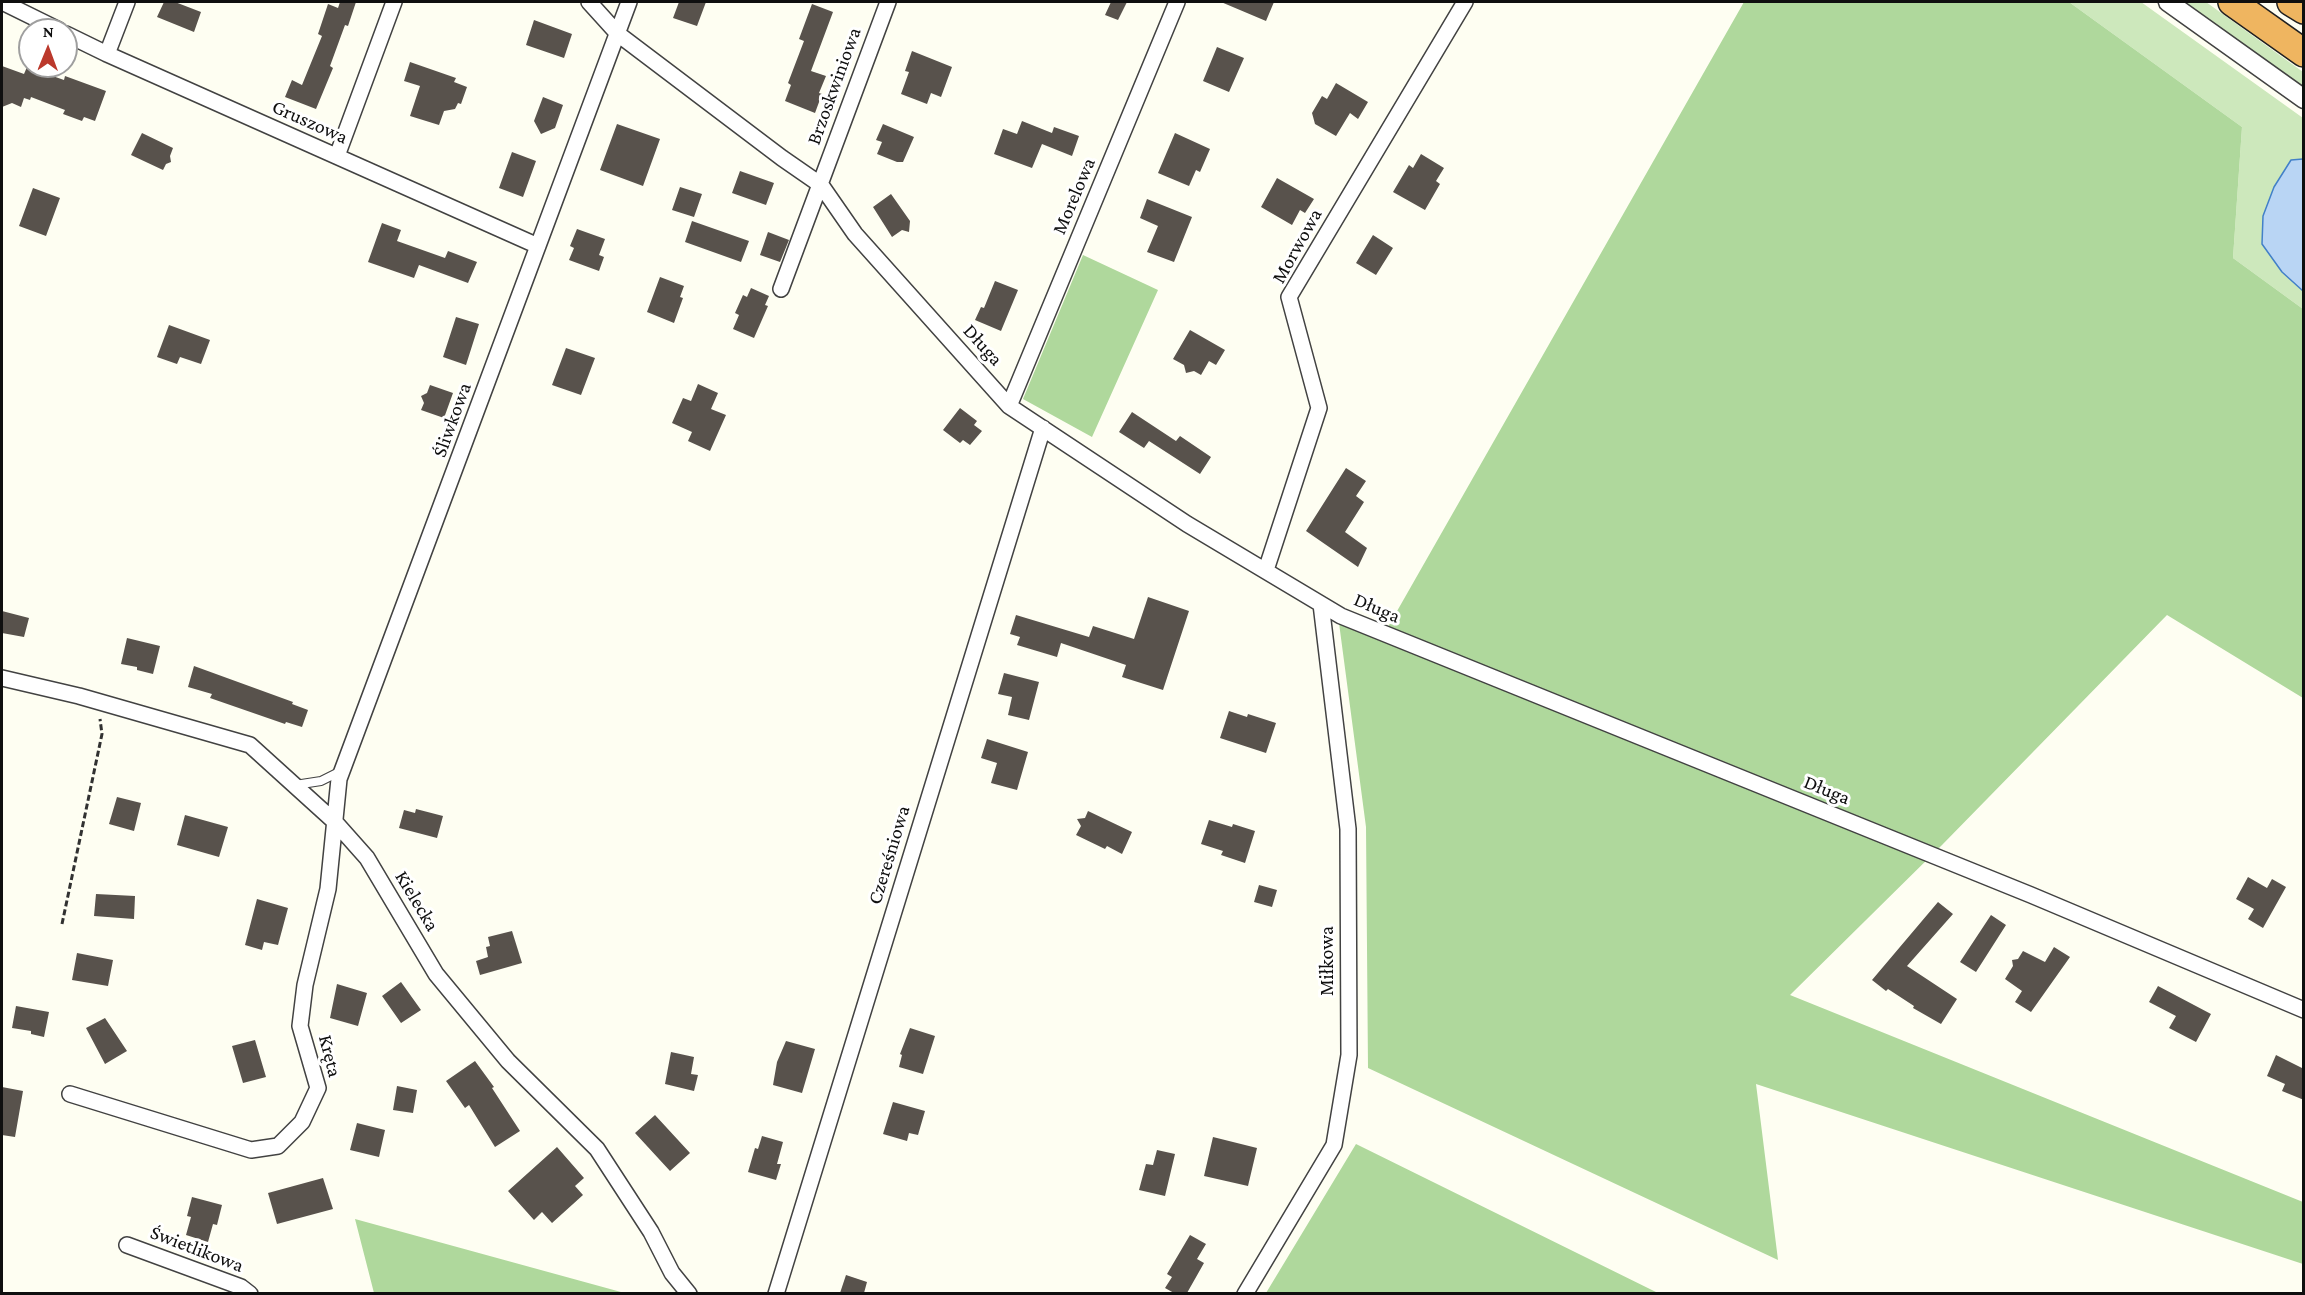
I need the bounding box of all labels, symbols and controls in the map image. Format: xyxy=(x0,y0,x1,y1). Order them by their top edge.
north arrow xyxy=(18,18,78,78)
text: N xyxy=(43,23,54,40)
street label: Brzoskwiniowa xyxy=(802,24,866,148)
street label: Gruszowa xyxy=(268,95,352,149)
street label: Morelowa xyxy=(1047,154,1101,238)
street label: Morwowa xyxy=(1267,204,1327,288)
street label: Długa xyxy=(958,319,1008,371)
street label: Śliwkowa xyxy=(427,379,477,461)
street label: Długa xyxy=(1350,588,1404,628)
street label: Długa xyxy=(1800,770,1854,810)
street label: Czereśniowa xyxy=(863,803,915,907)
street label: Kielecka xyxy=(390,866,444,936)
street label: Miłkowa xyxy=(1315,926,1339,996)
street label: Kręta xyxy=(313,1032,347,1080)
street label: Świetlikowa xyxy=(147,1220,247,1278)

